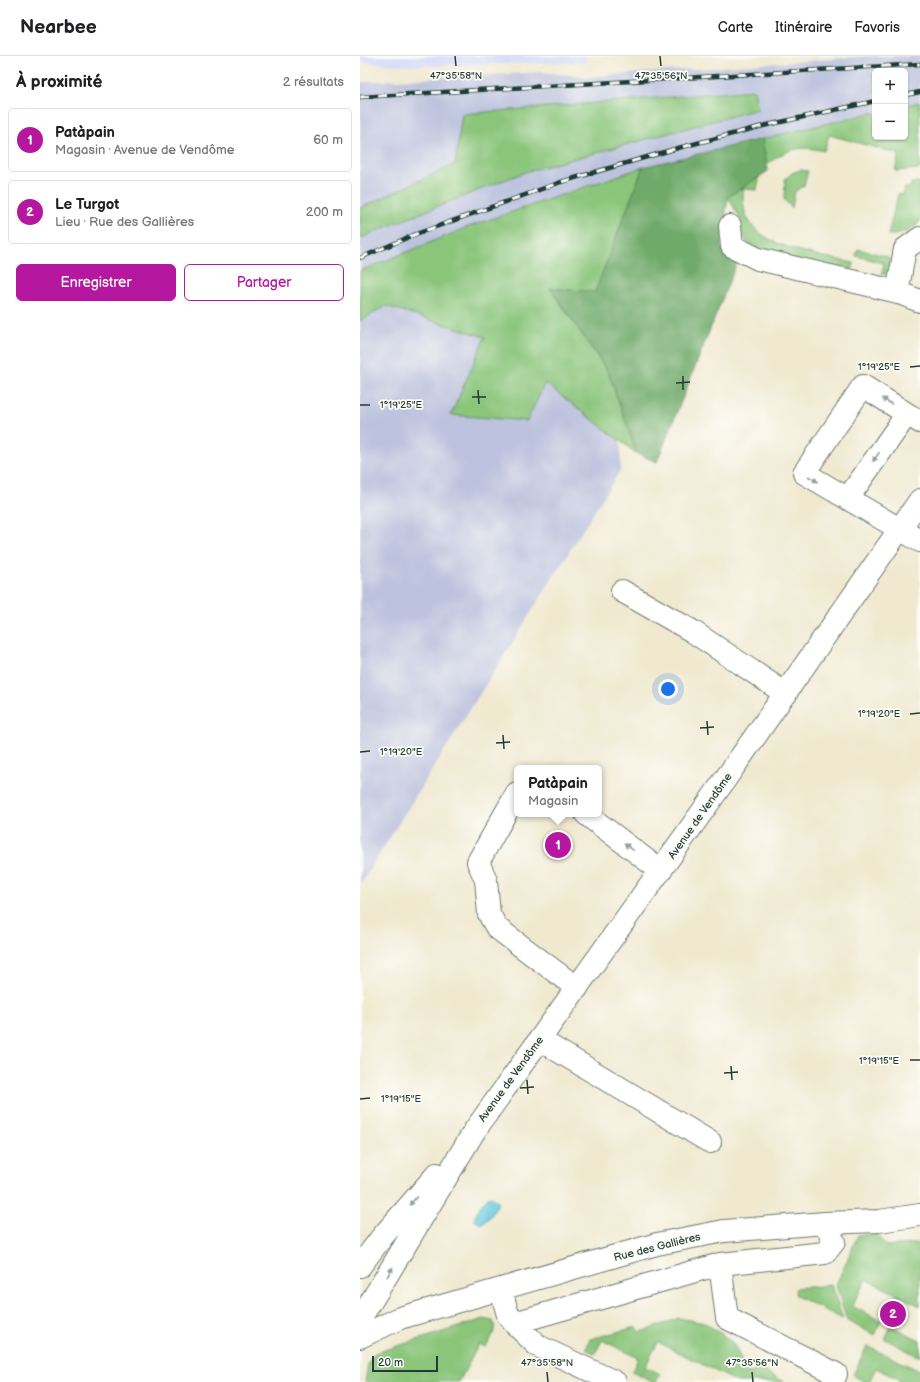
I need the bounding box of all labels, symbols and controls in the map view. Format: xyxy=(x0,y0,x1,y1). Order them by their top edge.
text: Nearbee xyxy=(20,16,97,39)
text: Carte xyxy=(718,19,753,36)
text: Itinéraire xyxy=(775,19,832,36)
text: Favoris xyxy=(854,19,900,36)
map controls xyxy=(872,68,908,140)
button: + xyxy=(872,68,908,104)
text: 47°35'58"N xyxy=(430,70,482,82)
text: 47°35'56"N xyxy=(635,70,687,82)
text: À proximité xyxy=(16,72,102,92)
text: 2 résultats xyxy=(283,74,344,90)
button: − xyxy=(872,104,908,140)
text: Patàpain xyxy=(55,123,115,142)
text: 1 xyxy=(27,132,33,148)
text: 60 m xyxy=(313,132,343,148)
text: Magasin · Avenue de Vendôme xyxy=(55,142,234,158)
text: Le Turgot xyxy=(55,195,119,214)
text: 2 xyxy=(26,204,34,220)
text: 200 m xyxy=(306,204,343,220)
text: Lieu · Rue des Gallières xyxy=(55,214,194,230)
button: Enregistrer xyxy=(16,264,176,301)
button: Partager xyxy=(184,264,344,301)
text: 1°19'25"E xyxy=(858,361,901,373)
one-way arrow xyxy=(882,397,892,405)
text: 1°19'25"E xyxy=(380,399,423,411)
one-way arrow xyxy=(873,452,881,462)
one-way arrow xyxy=(807,475,819,482)
your location xyxy=(658,679,678,699)
text: 1°19'20"E xyxy=(858,708,901,720)
text: 1°19'20"E xyxy=(380,746,423,758)
popup xyxy=(514,765,602,817)
street label: Avenue de Vendôme xyxy=(665,770,735,862)
text: Patàpain xyxy=(528,774,588,793)
text: Magasin xyxy=(528,793,578,809)
pin: 1 xyxy=(545,830,571,860)
one-way arrow xyxy=(624,843,635,851)
street label: Avenue de Vendôme xyxy=(476,1033,547,1124)
text: 1°19'15"E xyxy=(859,1055,900,1067)
text: 1°19'15"E xyxy=(381,1093,422,1105)
one-way arrow xyxy=(409,1196,418,1207)
street label: Rue des Gallières xyxy=(612,1230,702,1264)
one-way arrow xyxy=(386,1266,393,1278)
pin: 2 xyxy=(880,1299,906,1329)
scale bar xyxy=(372,1354,438,1373)
text: 20 m xyxy=(378,1356,403,1369)
text: 47°35'58"N xyxy=(521,1357,573,1369)
text: 47°35'56"N xyxy=(726,1357,778,1369)

